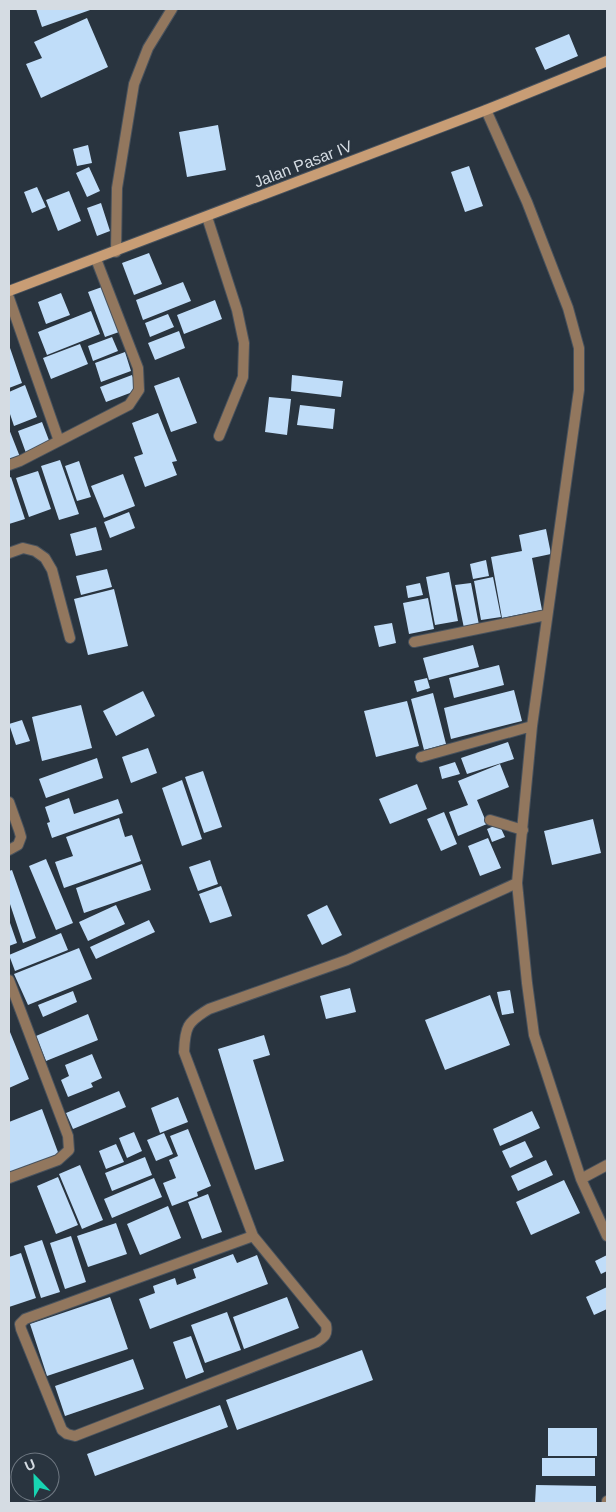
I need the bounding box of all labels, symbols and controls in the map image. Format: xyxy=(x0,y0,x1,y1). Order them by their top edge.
street label: Jalan Pasar IV xyxy=(251,137,355,191)
north arrow xyxy=(10,1452,60,1502)
text: U xyxy=(22,1456,38,1474)

